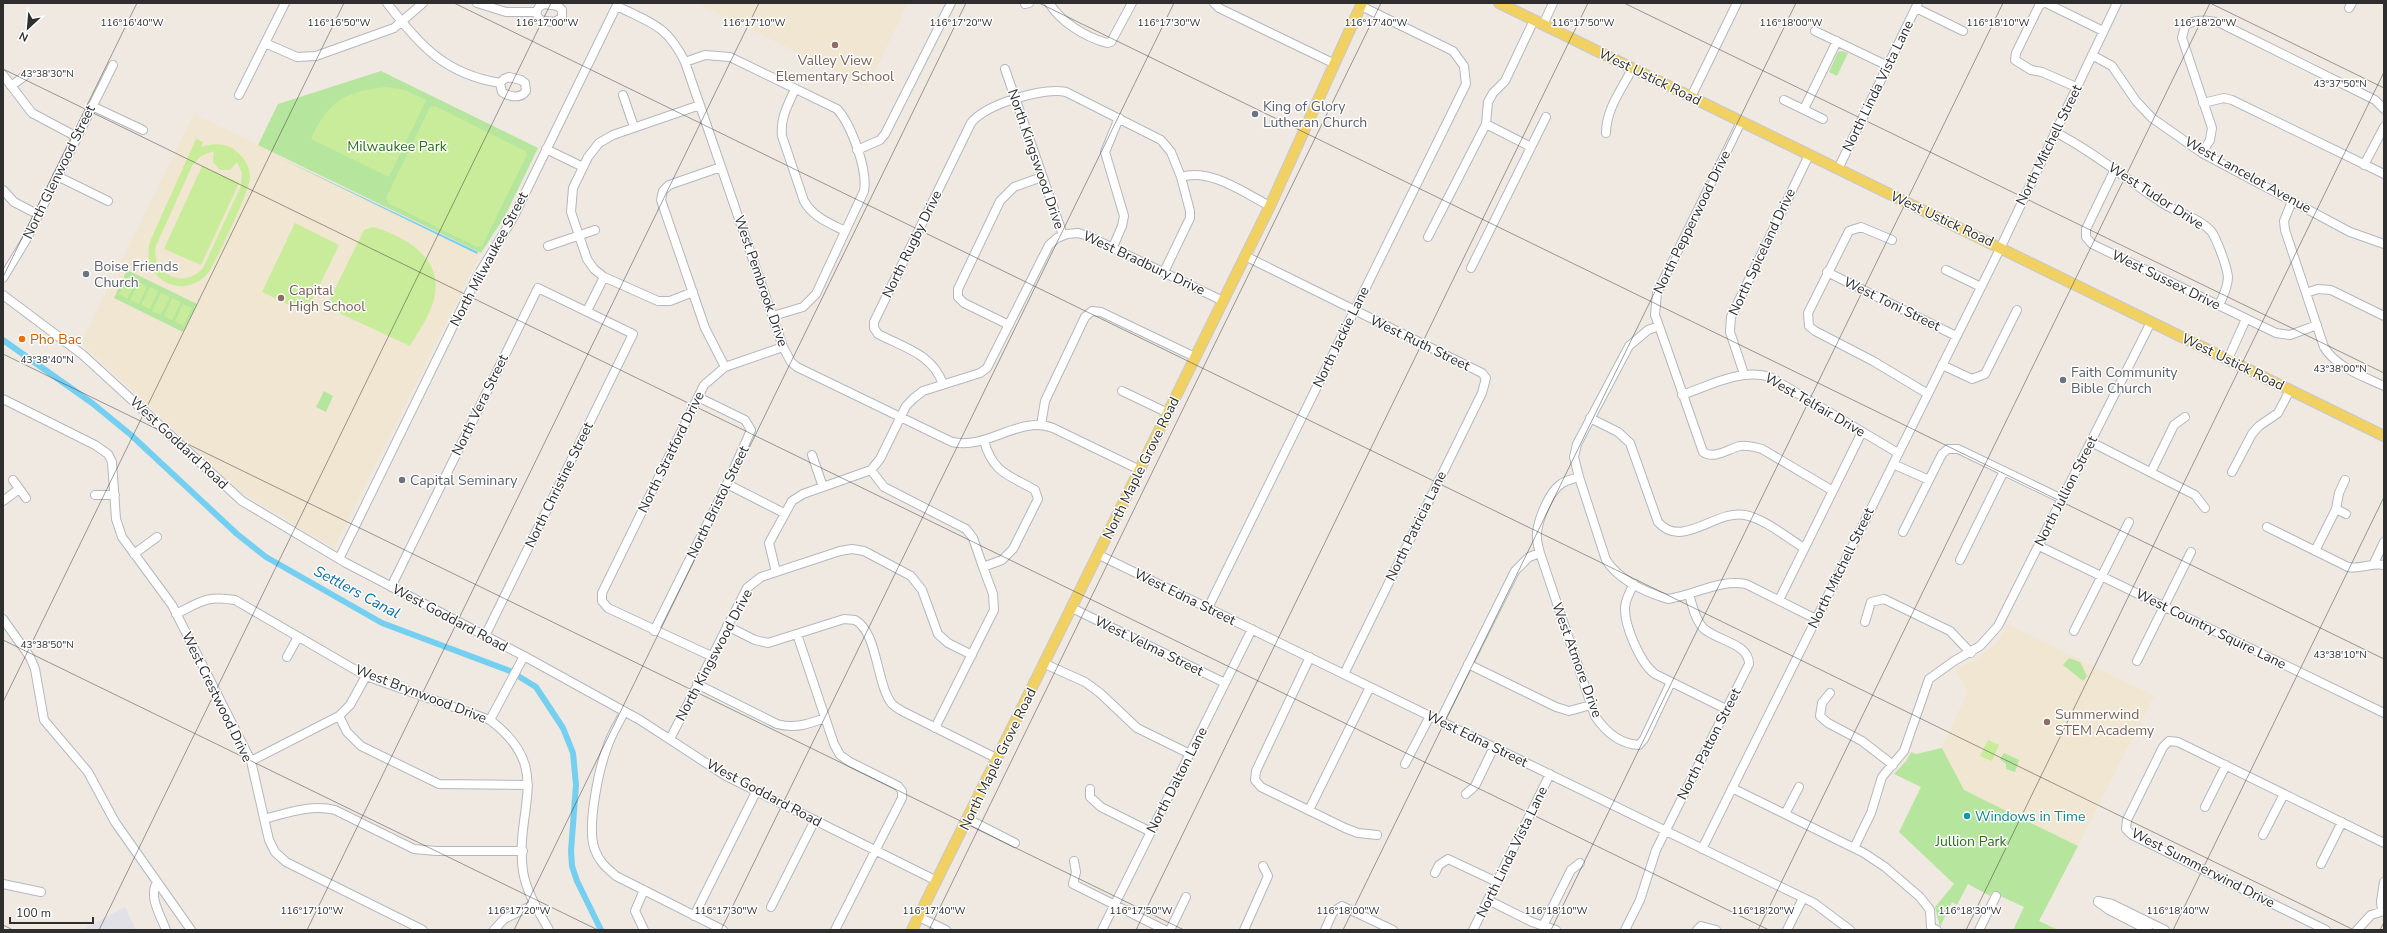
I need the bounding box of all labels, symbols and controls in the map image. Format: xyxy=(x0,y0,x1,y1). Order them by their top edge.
north arrow xyxy=(8,8,48,48)
text: 116°16'40"W xyxy=(101,16,163,30)
text: 116°16'50"W xyxy=(308,16,370,30)
text: 116°17'00"W xyxy=(516,16,578,30)
text: 116°17'10"W xyxy=(723,16,785,30)
text: 116°17'20"W xyxy=(930,16,992,30)
text: 116°17'30"W xyxy=(1138,16,1200,30)
text: 116°17'40"W xyxy=(1345,16,1407,30)
text: 116°17'50"W xyxy=(1552,16,1614,30)
text: 116°18'00"W xyxy=(1760,16,1822,30)
text: 116°18'10"W xyxy=(1967,16,2029,30)
text: 116°18'20"W xyxy=(2174,16,2236,30)
street label: North Linda Vista Lane xyxy=(1838,17,1918,155)
text: N xyxy=(17,28,31,45)
marker: Valley View Elementary School xyxy=(830,40,840,50)
street label: West Ustick Road xyxy=(1596,44,1704,110)
place label: Valley View Elementary School xyxy=(776,51,895,86)
text: 43°38'30"N xyxy=(20,67,74,81)
text: 43°37'50"N xyxy=(2313,77,2367,91)
street label: North Mitchell Street xyxy=(2012,81,2087,208)
street label: North Kingswood Drive xyxy=(1003,86,1069,232)
place label: King of Glory Lutheran Church xyxy=(1263,97,1367,132)
street label: North Glenwood Street xyxy=(18,102,100,242)
marker: King of Glory Lutheran Church xyxy=(1250,109,1260,119)
street label: West Lancelot Avenue xyxy=(2181,132,2315,218)
park label: Milwaukee Park xyxy=(347,137,448,156)
street label: North Pepperwood Drive xyxy=(1649,147,1735,297)
street label: West Tudor Drive xyxy=(2105,158,2207,234)
street label: North Spiceland Drive xyxy=(1724,185,1800,319)
street label: North Rugby Drive xyxy=(878,187,946,301)
street label: West Ustick Road xyxy=(1887,187,1997,251)
street label: North Milwaukee Street xyxy=(445,188,533,330)
street label: West Pembrook Drive xyxy=(730,213,792,349)
street label: West Bradbury Drive xyxy=(1080,226,1208,300)
street label: West Sussex Drive xyxy=(2108,245,2224,315)
place label: Boise Friends Church xyxy=(94,257,179,292)
marker: Boise Friends Church xyxy=(81,269,91,279)
street label: West Toni Street xyxy=(1840,272,1944,336)
place label: Capital High School xyxy=(289,281,366,316)
street label: North Jackie Lane xyxy=(1308,283,1374,391)
marker: Capital High School xyxy=(276,293,286,303)
street label: West Ruth Street xyxy=(1367,311,1473,375)
street label: West Ustick Road xyxy=(2179,329,2287,395)
place label: Pho Bac xyxy=(30,330,82,349)
marker: Pho Bac xyxy=(17,334,27,344)
street label: North Vera Street xyxy=(447,351,513,459)
text: 43°38'40"N xyxy=(20,353,74,367)
text: 43°38'00"N xyxy=(2313,362,2367,376)
place label: Faith Community Bible Church xyxy=(2071,363,2178,398)
street label: West Telfair Drive xyxy=(1761,368,1869,442)
marker: Faith Community Bible Church xyxy=(2058,375,2068,385)
street label: North Stratford Drive xyxy=(633,388,709,516)
street label: West Goddard Road xyxy=(126,392,232,494)
street label: North Maple Grove Road xyxy=(1098,394,1184,542)
street label: North Christine Street xyxy=(520,419,598,551)
street label: North Jullion Street xyxy=(2030,433,2102,549)
street label: North Bristol Street xyxy=(683,443,754,561)
street label: North Patricia Lane xyxy=(1381,468,1451,584)
place label: Capital Seminary xyxy=(410,471,518,490)
marker: Capital Seminary xyxy=(397,475,407,485)
street label: North Mitchell Street xyxy=(1804,504,1879,631)
water label: Settlers Canal xyxy=(310,561,404,623)
street label: West Edna Street xyxy=(1131,564,1239,630)
street label: West Goddard Road xyxy=(389,580,511,656)
street label: West Country Squire Lane xyxy=(2133,584,2289,674)
street label: North Kingswood Drive xyxy=(671,586,757,724)
street label: West Atmore Drive xyxy=(1547,600,1607,720)
street label: West Velma Street xyxy=(1091,611,1207,681)
street label: West Crestwood Drive xyxy=(177,629,257,765)
text: 43°38'50"N xyxy=(20,638,74,652)
text: 43°38'10"N xyxy=(2313,648,2367,662)
street label: West Brynwood Drive xyxy=(353,660,489,728)
street label: North Maple Grove Road xyxy=(955,685,1041,833)
street label: North Patton Street xyxy=(1673,685,1745,803)
place label: Summerwind STEM Academy xyxy=(2055,705,2155,740)
street label: West Edna Street xyxy=(1423,706,1531,772)
marker: Summerwind STEM Academy xyxy=(2042,717,2052,727)
street label: North Dalton Lane xyxy=(1142,724,1212,836)
street label: West Goddard Road xyxy=(703,755,825,831)
street label: North Linda Vista Lane xyxy=(1472,783,1552,921)
place label: Windows in Time xyxy=(1975,807,2085,826)
marker: Windows in Time xyxy=(1962,811,1972,821)
street label: West Summerwind Drive xyxy=(2128,824,2278,912)
park label: Jullion Park xyxy=(1934,832,2008,851)
scale bar xyxy=(10,899,93,925)
text: 116°17'10"W xyxy=(281,904,343,918)
text: 116°17'20"W xyxy=(488,904,550,918)
text: 116°17'30"W xyxy=(695,904,757,918)
text: 116°17'40"W xyxy=(903,904,965,918)
text: 116°17'50"W xyxy=(1110,904,1172,918)
text: 116°18'00"W xyxy=(1317,904,1379,918)
text: 116°18'10"W xyxy=(1525,904,1587,918)
text: 116°18'20"W xyxy=(1732,904,1794,918)
text: 116°18'30"W xyxy=(1939,904,2001,918)
text: 116°18'40"W xyxy=(2147,904,2209,918)
text: 100 m xyxy=(16,905,51,921)

